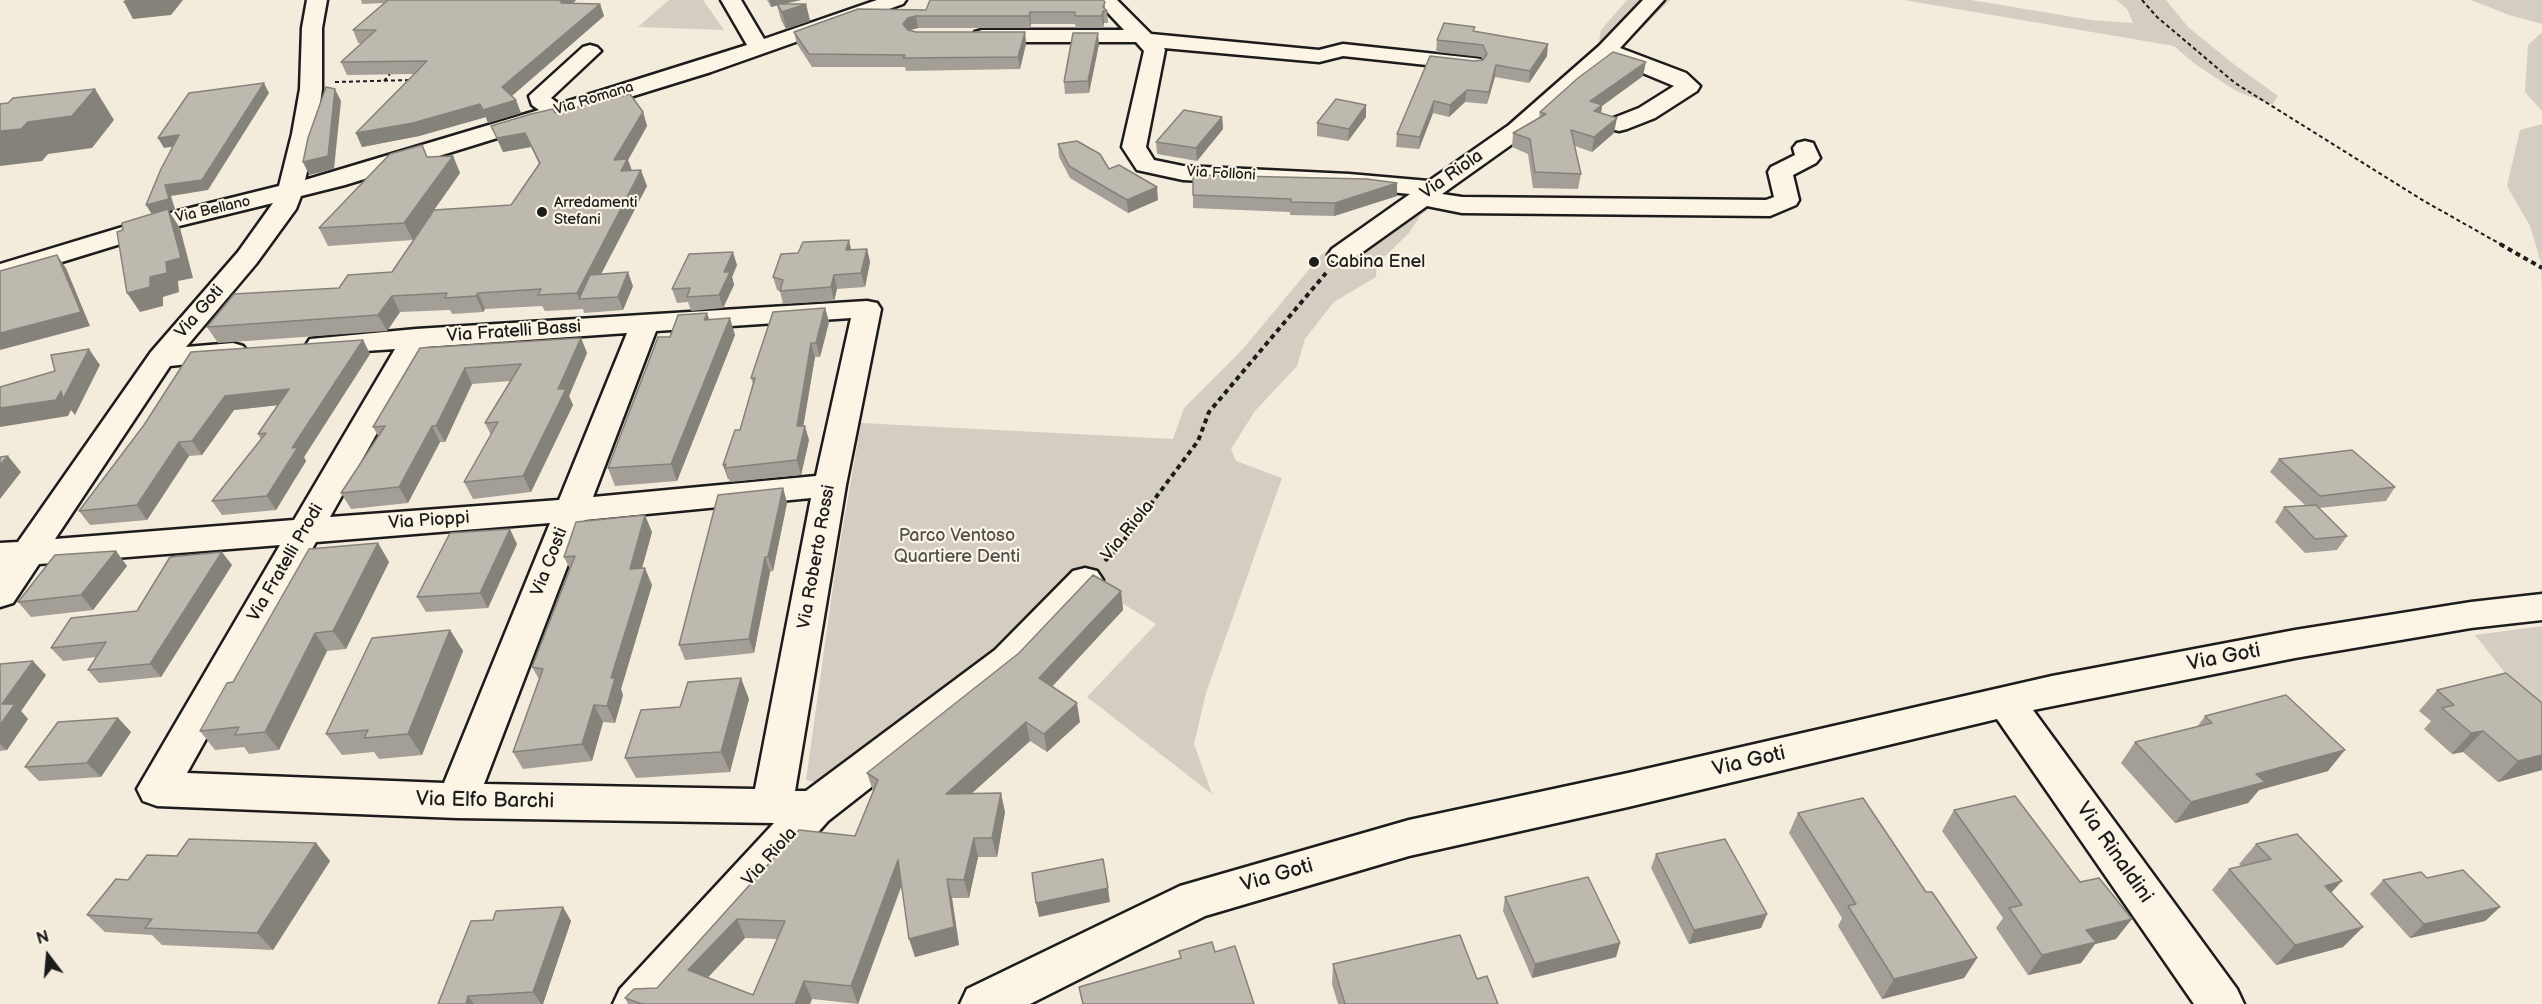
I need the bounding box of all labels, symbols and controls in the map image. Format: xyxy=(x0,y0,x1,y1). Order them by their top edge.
street label: Via Romana xyxy=(552,78,636,120)
street label: Via Riola xyxy=(1416,146,1488,204)
street label: Via Folloni xyxy=(1186,163,1256,185)
street label: Via Bellano xyxy=(174,193,252,227)
place label: Arredamenti Stefani xyxy=(554,194,638,229)
marker: Arredamenti Stefani xyxy=(535,205,549,219)
place label: Cabina Enel xyxy=(1326,251,1425,273)
marker: Cabina Enel xyxy=(1307,255,1321,269)
street label: Via Goti xyxy=(171,281,229,343)
street label: Via Fratelli Bassi xyxy=(446,317,582,347)
street label: Via Roberto Rossi xyxy=(794,483,840,631)
street label: Via Riola xyxy=(1097,496,1159,566)
street label: Via Fratelli Prodi xyxy=(244,500,328,626)
street label: Via Pioppi xyxy=(388,507,470,535)
street label: Via Costi xyxy=(527,524,573,600)
park label: Parco Ventoso Quartiere Denti xyxy=(894,525,1020,568)
street label: Via Goti xyxy=(2185,639,2263,677)
street label: Via Goti xyxy=(1710,741,1788,783)
street label: Via Elfo Barchi xyxy=(416,787,554,815)
street label: Via Rinaldini xyxy=(2070,798,2158,908)
street label: Via Riola xyxy=(738,823,802,891)
street label: Via Goti xyxy=(1238,854,1316,898)
north arrow xyxy=(18,926,78,986)
text: N xyxy=(34,927,51,949)

